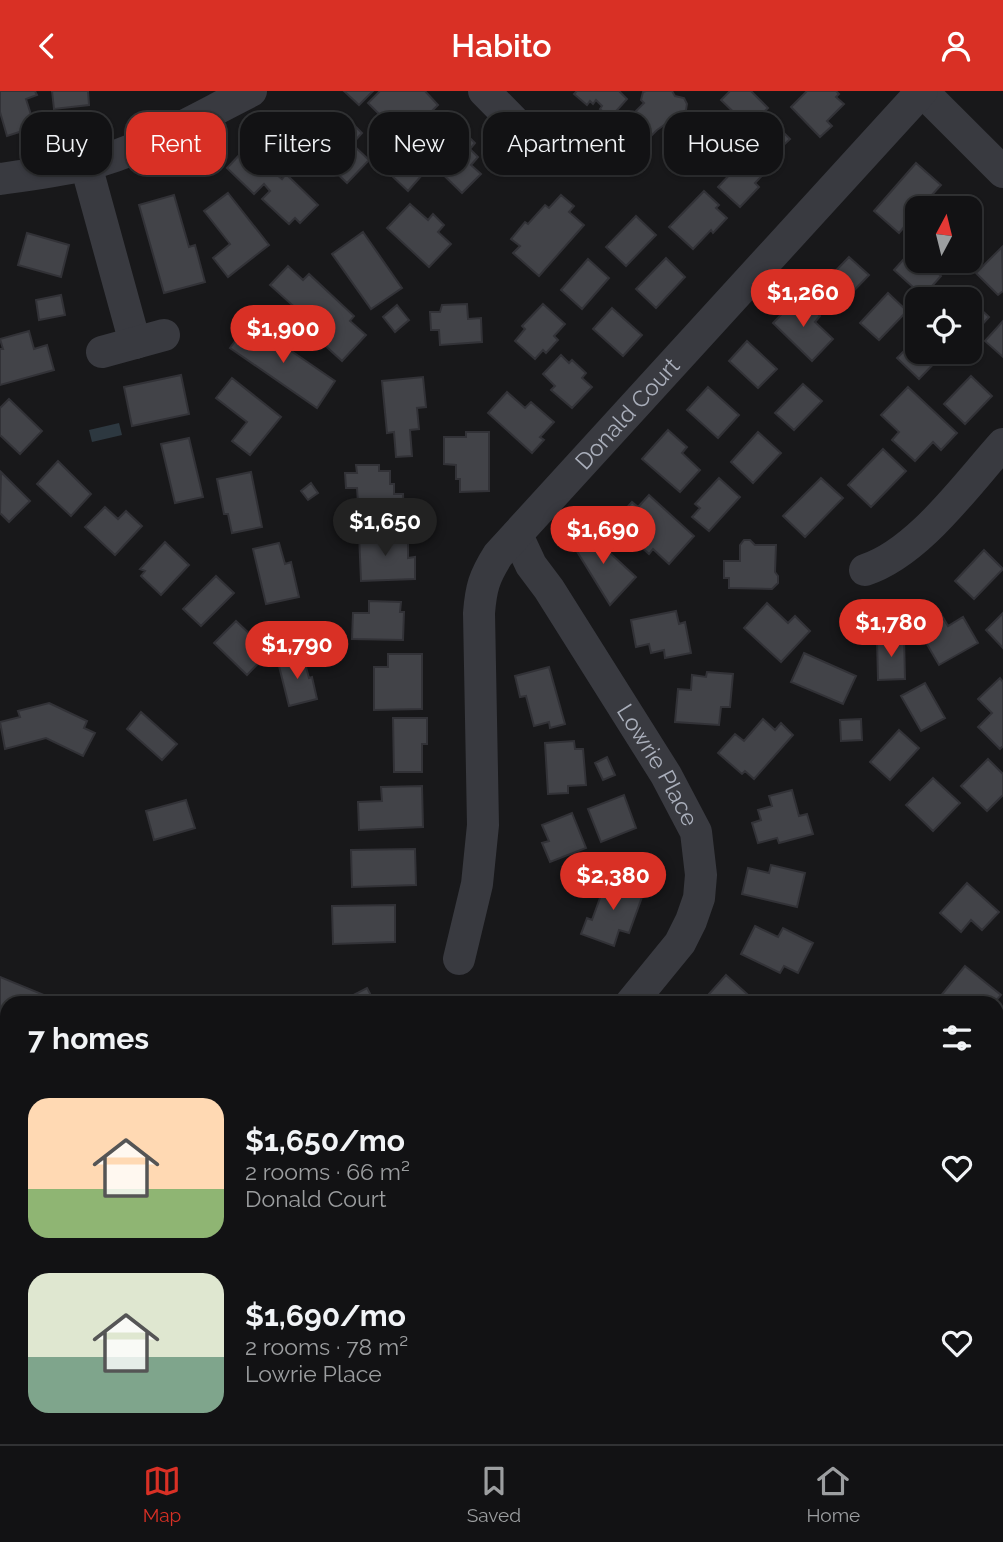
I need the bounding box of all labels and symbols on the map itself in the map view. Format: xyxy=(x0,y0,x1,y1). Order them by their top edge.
north arrow xyxy=(905,196,982,273)
pin: $1,260 xyxy=(746,269,860,329)
pin: $1,900 xyxy=(226,306,340,365)
street label: Donald Court xyxy=(569,352,685,475)
pin: $1,650 xyxy=(328,498,442,558)
pin: $1,690 xyxy=(546,507,660,566)
pin: $1,780 xyxy=(834,599,948,659)
pin: $1,790 xyxy=(240,621,354,681)
street label: Lowrie Place xyxy=(612,699,704,830)
pin: $2,380 xyxy=(556,853,670,912)

